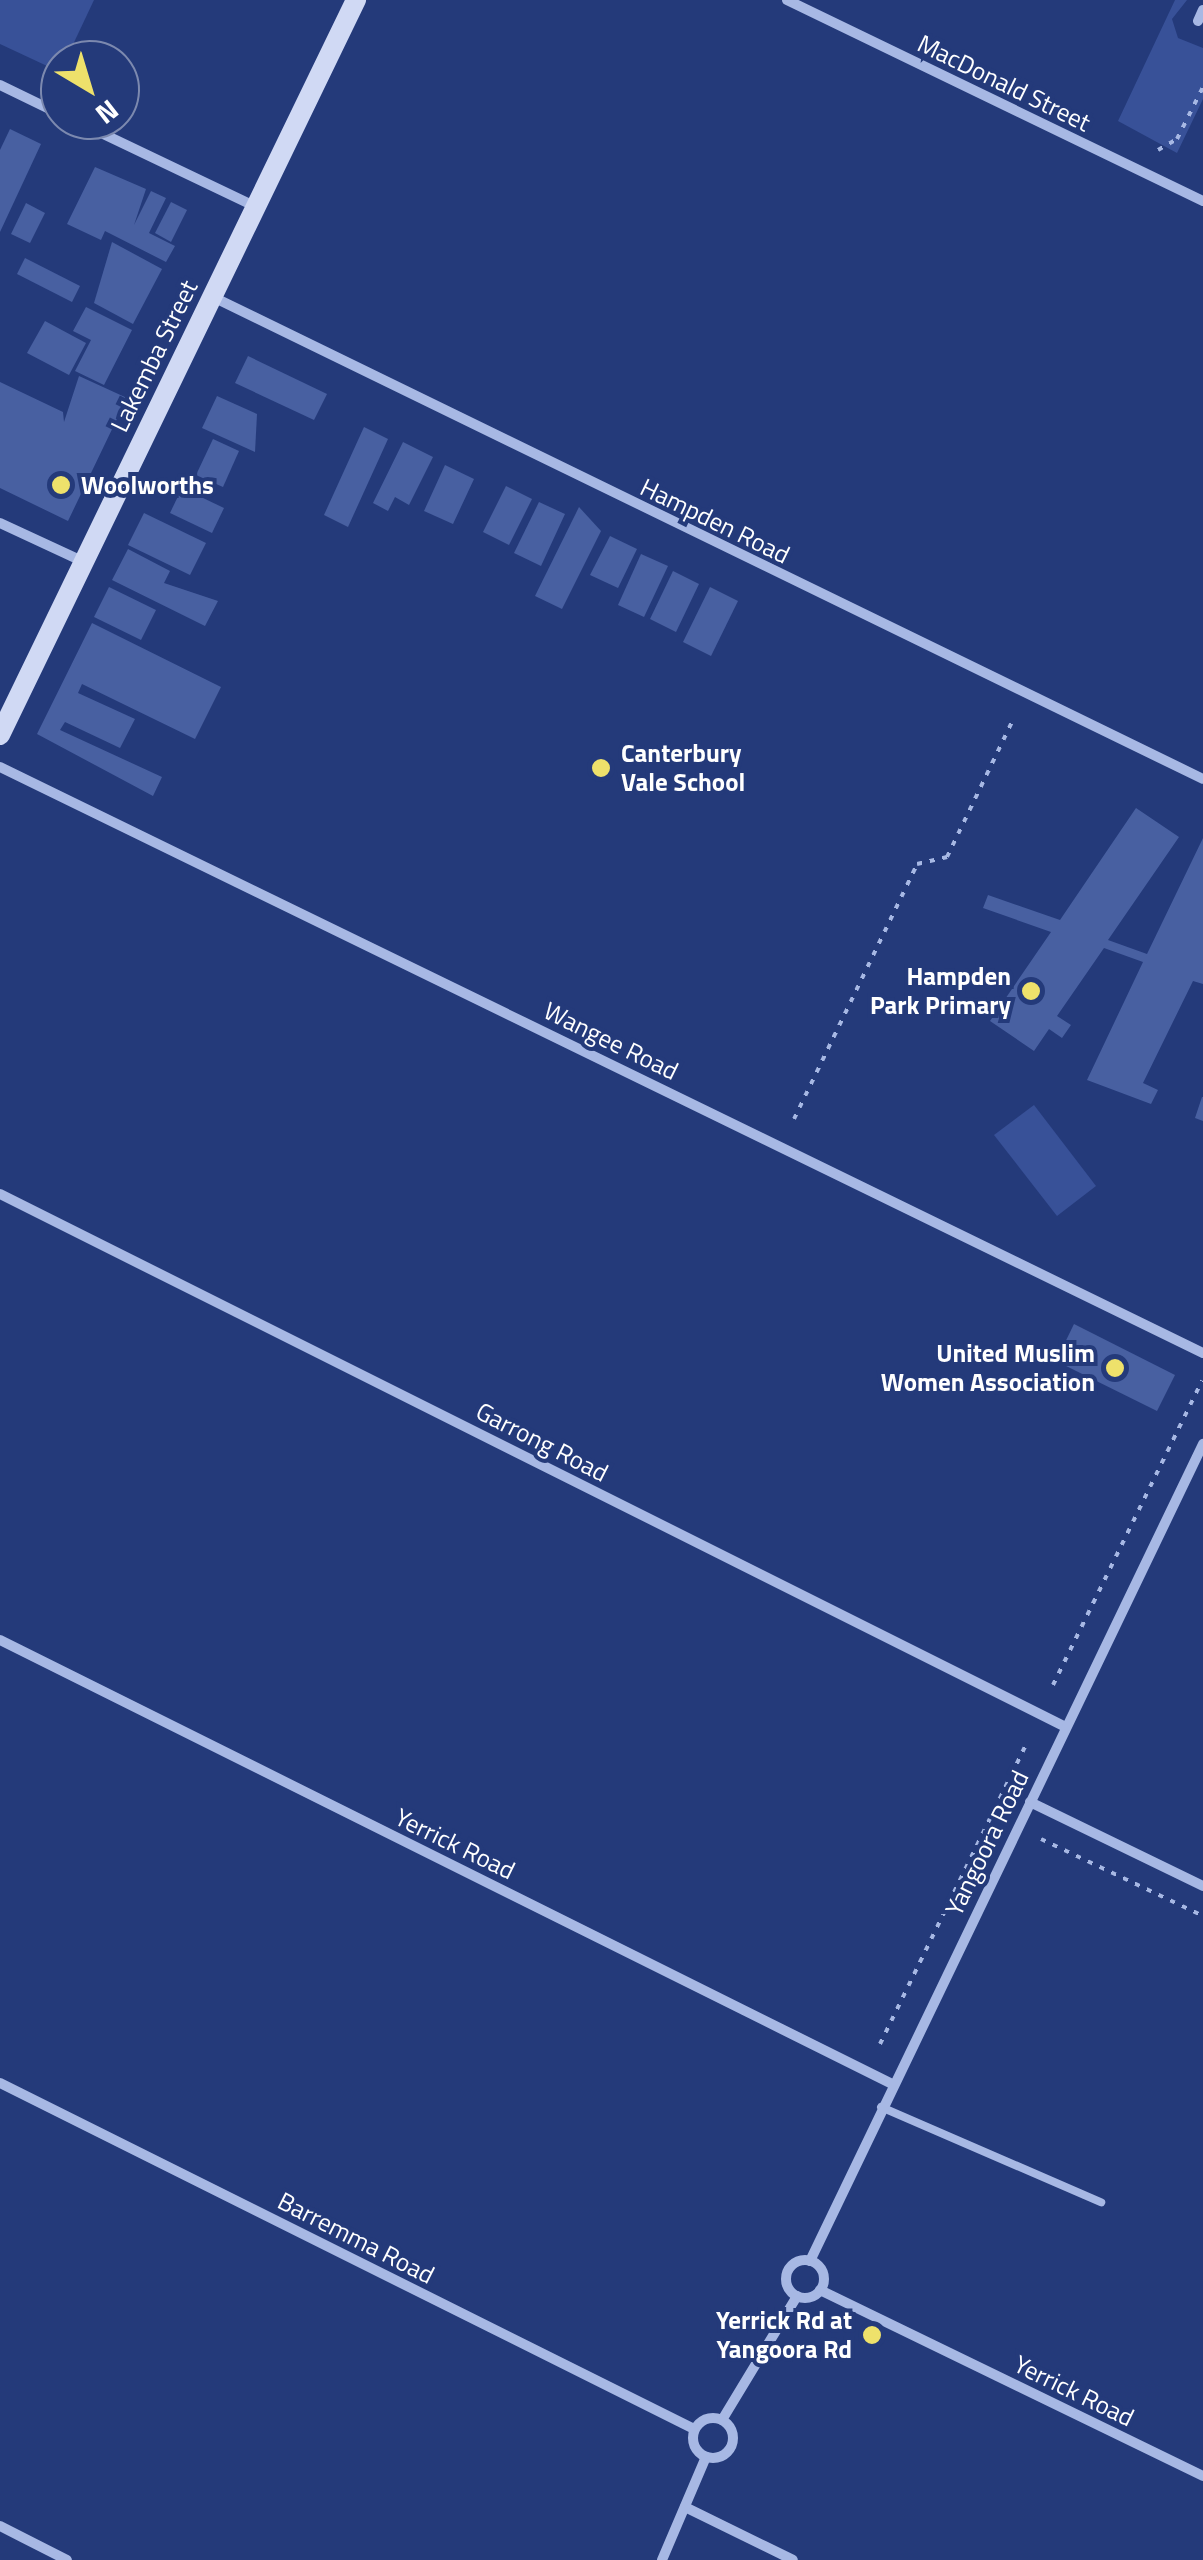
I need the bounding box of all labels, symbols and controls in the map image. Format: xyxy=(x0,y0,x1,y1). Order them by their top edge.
street label: MacDonald Street xyxy=(913,28,1095,138)
north arrow xyxy=(40,40,140,140)
text: N xyxy=(87,90,128,135)
street label: Lakemba Street xyxy=(104,275,204,437)
place label: Woolworths xyxy=(81,470,214,500)
street label: Hampden Road xyxy=(635,472,795,570)
marker: Woolworths xyxy=(50,474,72,496)
place label: Canterbury Vale School xyxy=(621,739,745,798)
marker: Canterbury Vale School xyxy=(590,757,612,779)
place label: Hampden Park Primary xyxy=(870,962,1011,1021)
marker: Hampden Park Primary xyxy=(1020,980,1042,1002)
street label: Wangee Road xyxy=(539,996,683,1086)
place label: United Muslim Women Association xyxy=(881,1339,1095,1398)
marker: United Muslim Women Association xyxy=(1104,1357,1126,1379)
street label: Garrong Road xyxy=(471,1396,613,1488)
street label: Yangoora Road xyxy=(939,1765,1035,1921)
street label: Yerrick Road xyxy=(390,1802,520,1886)
street label: Barremma Road xyxy=(273,2186,439,2290)
place label: Yerrick Rd at Yangoora Rd xyxy=(716,2306,852,2365)
marker: Yerrick Rd at Yangoora Rd xyxy=(861,2324,883,2346)
street label: Yerrick Road xyxy=(1009,2349,1139,2433)

